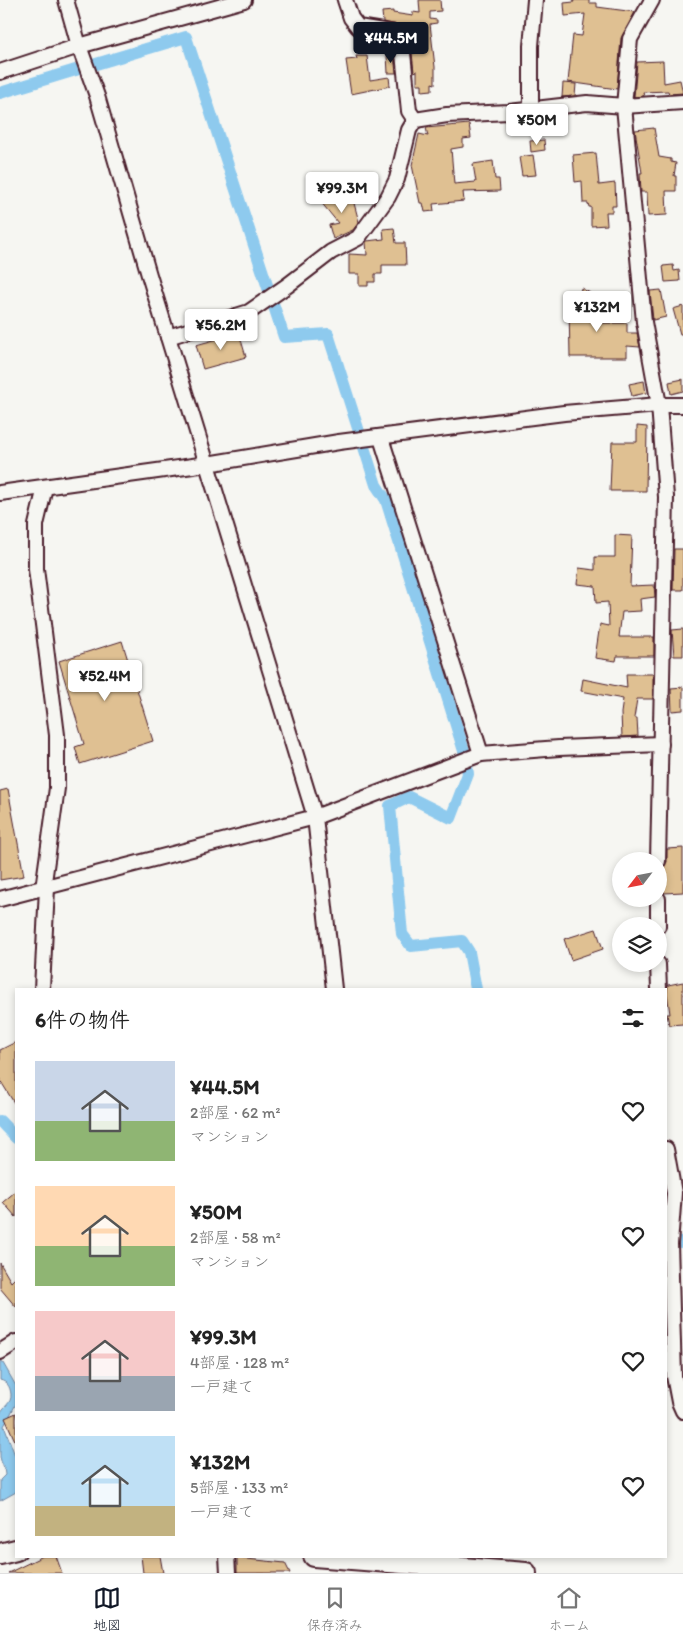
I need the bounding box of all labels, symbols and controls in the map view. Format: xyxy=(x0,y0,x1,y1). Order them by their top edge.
pin: ¥44.5M xyxy=(350,22,432,64)
text: ¥44.5M xyxy=(364,28,418,47)
pin: ¥50M xyxy=(507,104,567,146)
text: ¥50M xyxy=(517,110,557,129)
pin: ¥99.3M xyxy=(301,172,383,214)
text: ¥99.3M xyxy=(317,178,367,197)
pin: ¥132M xyxy=(562,290,632,333)
text: ¥132M xyxy=(574,297,620,316)
pin: ¥56.2M xyxy=(180,308,262,351)
text: ¥56.2M xyxy=(196,315,246,334)
pin: ¥52.4M xyxy=(64,660,146,702)
text: ¥52.4M xyxy=(79,666,131,685)
north arrow xyxy=(612,852,668,908)
map controls xyxy=(612,852,667,972)
button: layers xyxy=(612,917,667,972)
icon: filters xyxy=(619,1004,647,1032)
text: 6件の物件 xyxy=(35,1007,130,1032)
text: ¥44.5M xyxy=(190,1074,260,1099)
icon: home xyxy=(75,1081,135,1141)
icon: heart xyxy=(619,1097,647,1125)
text: 2部屋 · 62 m² xyxy=(190,1103,280,1122)
text: マンション xyxy=(190,1127,269,1146)
text: ¥50M xyxy=(190,1199,242,1224)
icon: home xyxy=(75,1206,135,1266)
icon: heart xyxy=(619,1222,647,1250)
text: 2部屋 · 58 m² xyxy=(190,1228,281,1247)
text: マンション xyxy=(190,1252,269,1271)
text: ¥99.3M xyxy=(190,1324,257,1349)
icon: home xyxy=(75,1331,135,1391)
icon: heart xyxy=(619,1347,647,1375)
text: 4部屋 · 128 m² xyxy=(190,1353,289,1372)
text: 一戸建て xyxy=(190,1377,254,1396)
text: ¥132M xyxy=(190,1449,251,1474)
icon: home xyxy=(75,1456,135,1516)
icon: heart xyxy=(619,1472,647,1500)
text: 5部屋 · 133 m² xyxy=(190,1478,288,1497)
text: 一戸建て xyxy=(190,1502,254,1521)
tab: 地図 xyxy=(93,1584,121,1634)
tab: 保存済み xyxy=(307,1584,363,1634)
tab: ホーム xyxy=(549,1584,590,1634)

